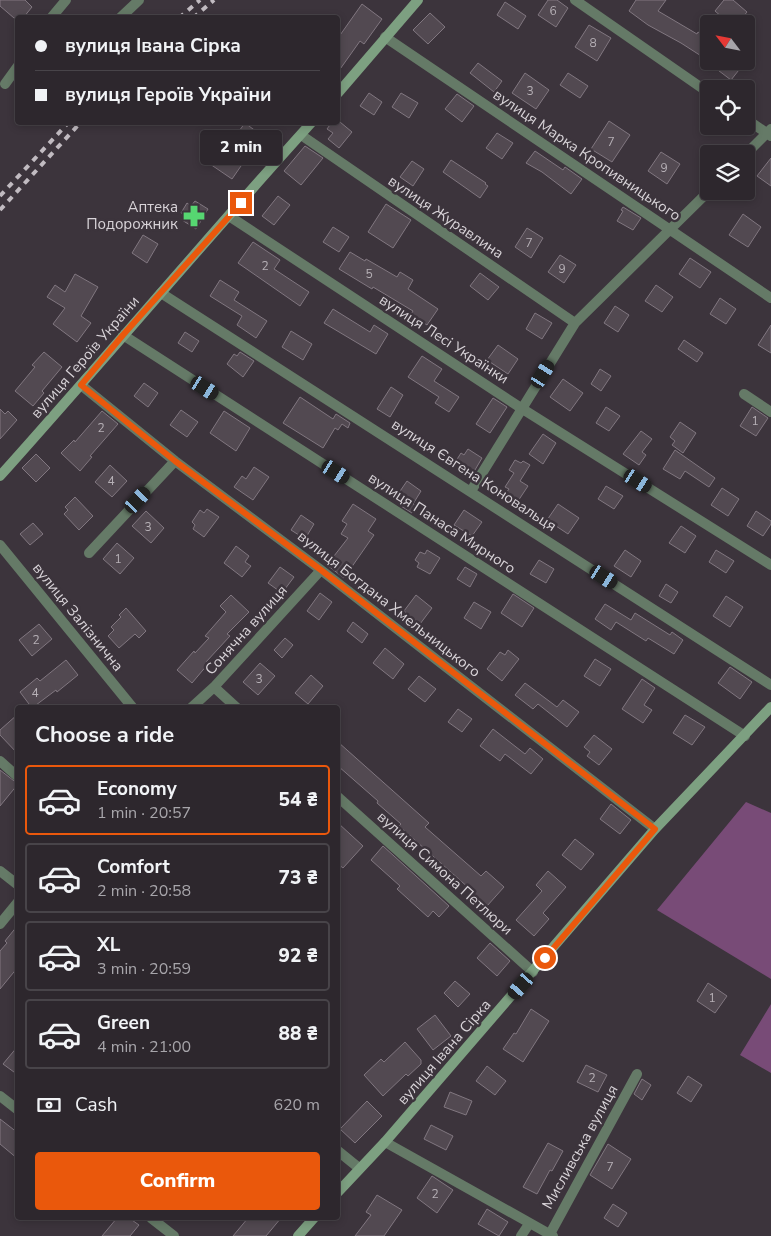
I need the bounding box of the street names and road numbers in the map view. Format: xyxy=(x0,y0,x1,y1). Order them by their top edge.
street label: вулиця Марка Кропивницького xyxy=(489,85,685,225)
street label: вулиця Журавлина xyxy=(384,171,508,263)
street label: вулиця Лесі Українки xyxy=(375,290,513,388)
street label: вулиця Героїв України xyxy=(26,291,144,423)
street label: вулиця Євгена Коновальця xyxy=(388,414,560,536)
street label: вулиця Панаса Мирного xyxy=(364,468,520,578)
street label: вулиця Богдана Хмельницького xyxy=(293,526,485,682)
street label: вулиця Залізнична xyxy=(28,559,128,675)
street label: Сонячна вулиця xyxy=(200,581,292,679)
street label: вулиця Симона Петлюри xyxy=(373,807,517,939)
street label: вулиця Івана Сірка xyxy=(393,995,495,1109)
street label: Мисливська вулиця xyxy=(537,1081,623,1213)

